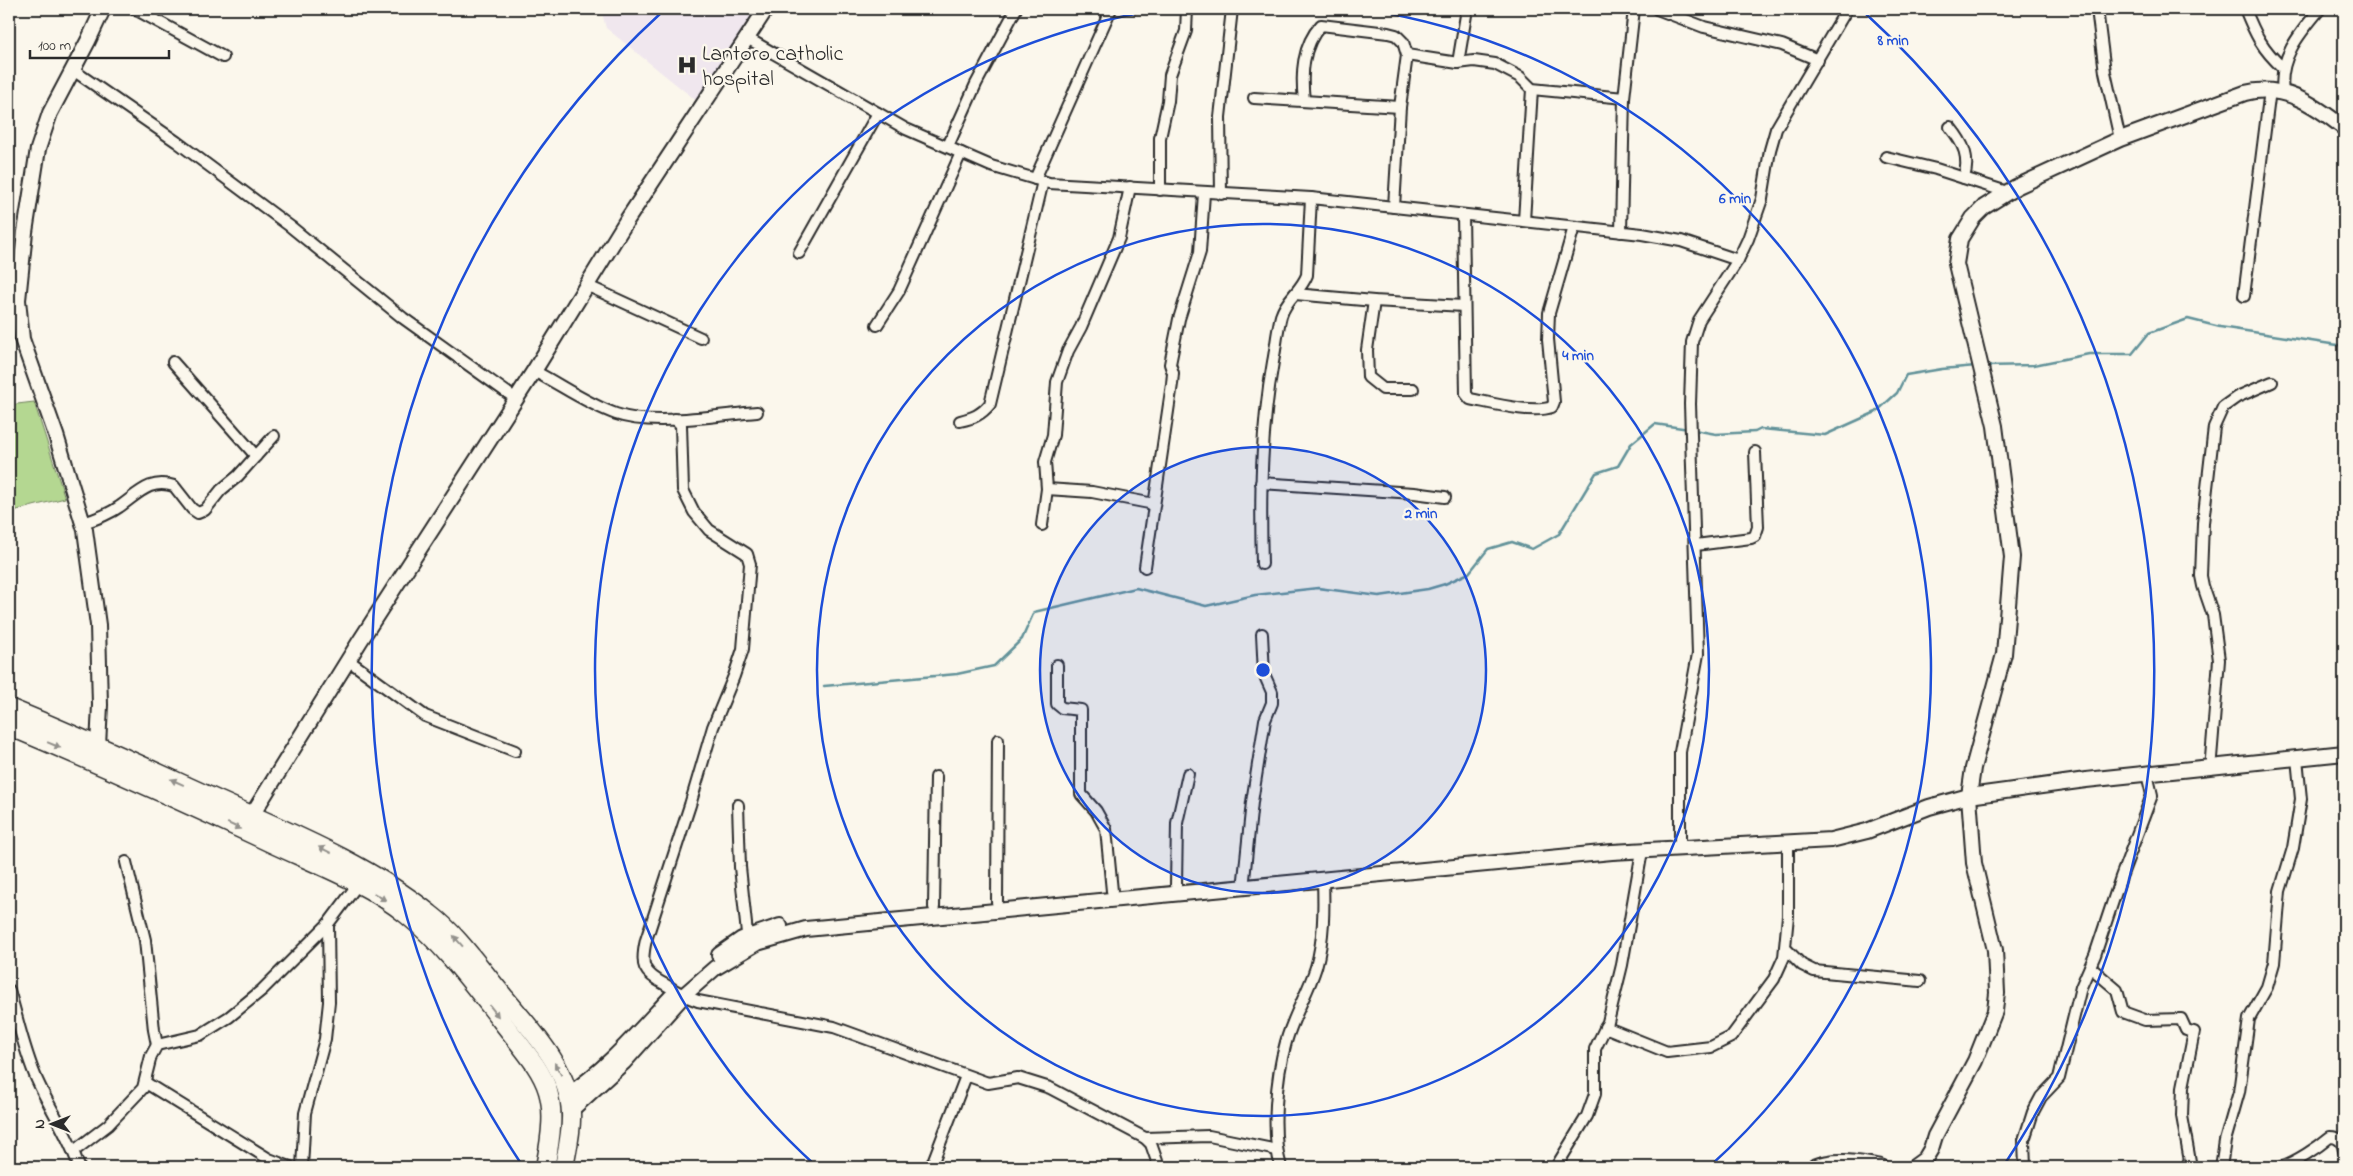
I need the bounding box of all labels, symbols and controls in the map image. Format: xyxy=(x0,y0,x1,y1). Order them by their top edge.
scale bar xyxy=(30,28,169,60)
text: 8 min xyxy=(1876,30,1909,52)
text: 100 m xyxy=(38,35,71,57)
place label: Lantoro catholic hospital xyxy=(702,39,843,96)
hospital icon: Lantoro catholic hospital xyxy=(676,54,698,76)
text: 6 min xyxy=(1718,188,1752,210)
text: 4 min xyxy=(1561,345,1594,367)
text: 2 min xyxy=(1404,503,1438,525)
centre of rings xyxy=(1254,661,1272,679)
one-way arrow xyxy=(47,741,62,749)
one-way arrow xyxy=(170,777,184,785)
one-way arrow xyxy=(227,822,241,830)
one-way arrow xyxy=(318,846,332,854)
one-way arrow xyxy=(373,892,387,901)
one-way arrow xyxy=(452,935,463,948)
one-way arrow xyxy=(488,1004,499,1017)
one-way arrow xyxy=(554,1062,562,1076)
north arrow xyxy=(28,1098,78,1148)
text: N xyxy=(30,1119,51,1129)

